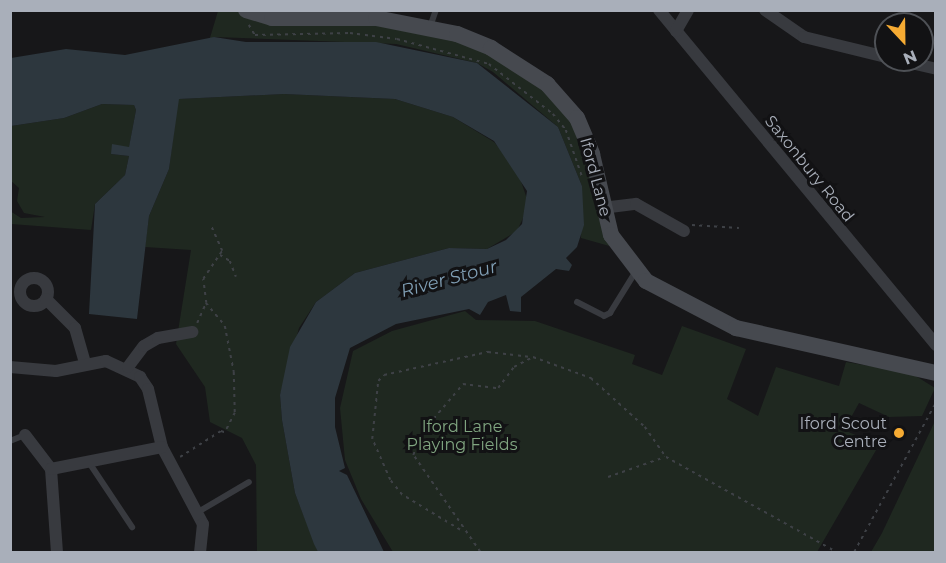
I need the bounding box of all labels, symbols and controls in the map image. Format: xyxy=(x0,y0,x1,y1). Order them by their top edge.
north arrow xyxy=(874,12,934,72)
text: N xyxy=(901,46,920,69)
street label: Saxonbury Road xyxy=(760,112,858,226)
street label: Iford Lane xyxy=(575,136,615,218)
water label: River Stour xyxy=(398,256,500,302)
place label: Iford Scout Centre xyxy=(800,414,887,452)
park label: Iford Lane Playing Fields xyxy=(407,417,517,455)
marker: Iford Scout Centre xyxy=(892,426,906,440)

